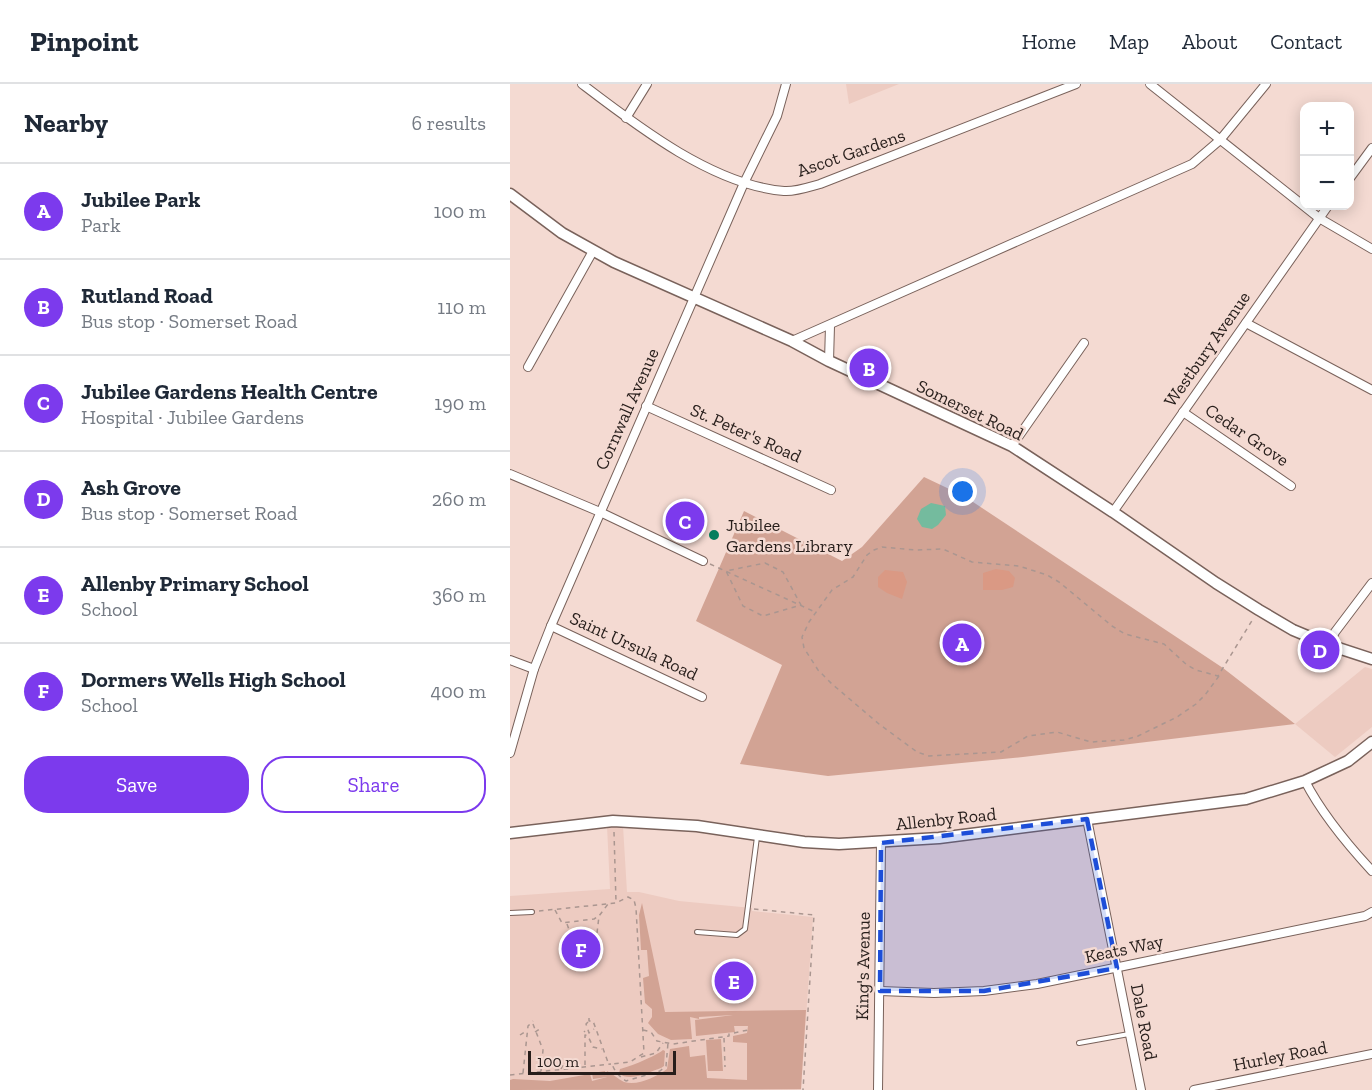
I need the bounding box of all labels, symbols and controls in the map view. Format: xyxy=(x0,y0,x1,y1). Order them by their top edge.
text: Pinpoint xyxy=(30,25,138,58)
text: Home xyxy=(1022,29,1076,54)
text: Map xyxy=(1109,29,1149,54)
text: About xyxy=(1182,29,1237,54)
text: Contact xyxy=(1270,29,1342,54)
map controls xyxy=(1300,102,1354,210)
button: + xyxy=(1300,102,1354,156)
text: Nearby xyxy=(24,107,108,139)
text: 6 results xyxy=(412,111,486,135)
street label: Ascot Gardens xyxy=(794,124,908,182)
button: − xyxy=(1300,156,1354,210)
text: Jubilee Park xyxy=(81,186,200,213)
text: A xyxy=(37,199,50,223)
text: 100 m xyxy=(433,199,486,223)
text: Park xyxy=(81,213,121,237)
text: Rutland Road xyxy=(81,282,213,309)
street label: Westbury Avenue xyxy=(1159,287,1255,411)
text: B xyxy=(37,295,50,319)
text: 110 m xyxy=(437,295,486,319)
text: Bus stop · Somerset Road xyxy=(81,309,298,333)
street label: Cornwall Avenue xyxy=(590,345,664,473)
pin: B xyxy=(850,346,888,390)
street label: Somerset Road xyxy=(913,375,1027,445)
text: Jubilee Gardens Health Centre xyxy=(81,378,378,405)
text: C xyxy=(37,391,50,415)
text: 190 m xyxy=(434,391,486,415)
street label: St. Peter's Road xyxy=(687,399,805,467)
street label: Cedar Grove xyxy=(1201,399,1293,471)
text: Hospital · Jubilee Gardens xyxy=(81,405,304,429)
text: Ash Grove xyxy=(81,474,181,501)
your location xyxy=(948,477,977,506)
text: D xyxy=(37,487,50,511)
text: 260 m xyxy=(432,487,486,511)
pin: C xyxy=(666,498,705,544)
text: Bus stop · Somerset Road xyxy=(81,501,298,525)
place label: Jubilee Gardens Library xyxy=(726,514,854,557)
marker: Jubilee Gardens Library xyxy=(707,528,721,542)
text: Allenby Primary School xyxy=(81,570,309,597)
text: E xyxy=(38,583,49,607)
text: 360 m xyxy=(432,583,486,607)
text: School xyxy=(81,597,138,621)
street label: Saint Ursula Road xyxy=(566,607,702,685)
pin: A xyxy=(942,620,982,666)
pin: D xyxy=(1300,628,1340,672)
text: Dormers Wells High School xyxy=(81,666,346,693)
text: F xyxy=(38,679,49,703)
text: 400 m xyxy=(430,679,486,703)
text: School xyxy=(81,693,138,717)
button: Save xyxy=(24,756,249,813)
button: Share xyxy=(261,756,486,813)
street label: Allenby Road xyxy=(895,803,997,835)
street label: King's Avenue xyxy=(851,911,875,1021)
pin: F xyxy=(562,926,600,972)
street label: Keats Way xyxy=(1083,930,1166,968)
pin: E xyxy=(714,958,754,1004)
street label: Dale Road xyxy=(1126,982,1162,1062)
street label: Hurley Road xyxy=(1231,1036,1329,1076)
scale bar xyxy=(528,1048,676,1076)
text: 100 m xyxy=(537,1052,579,1071)

